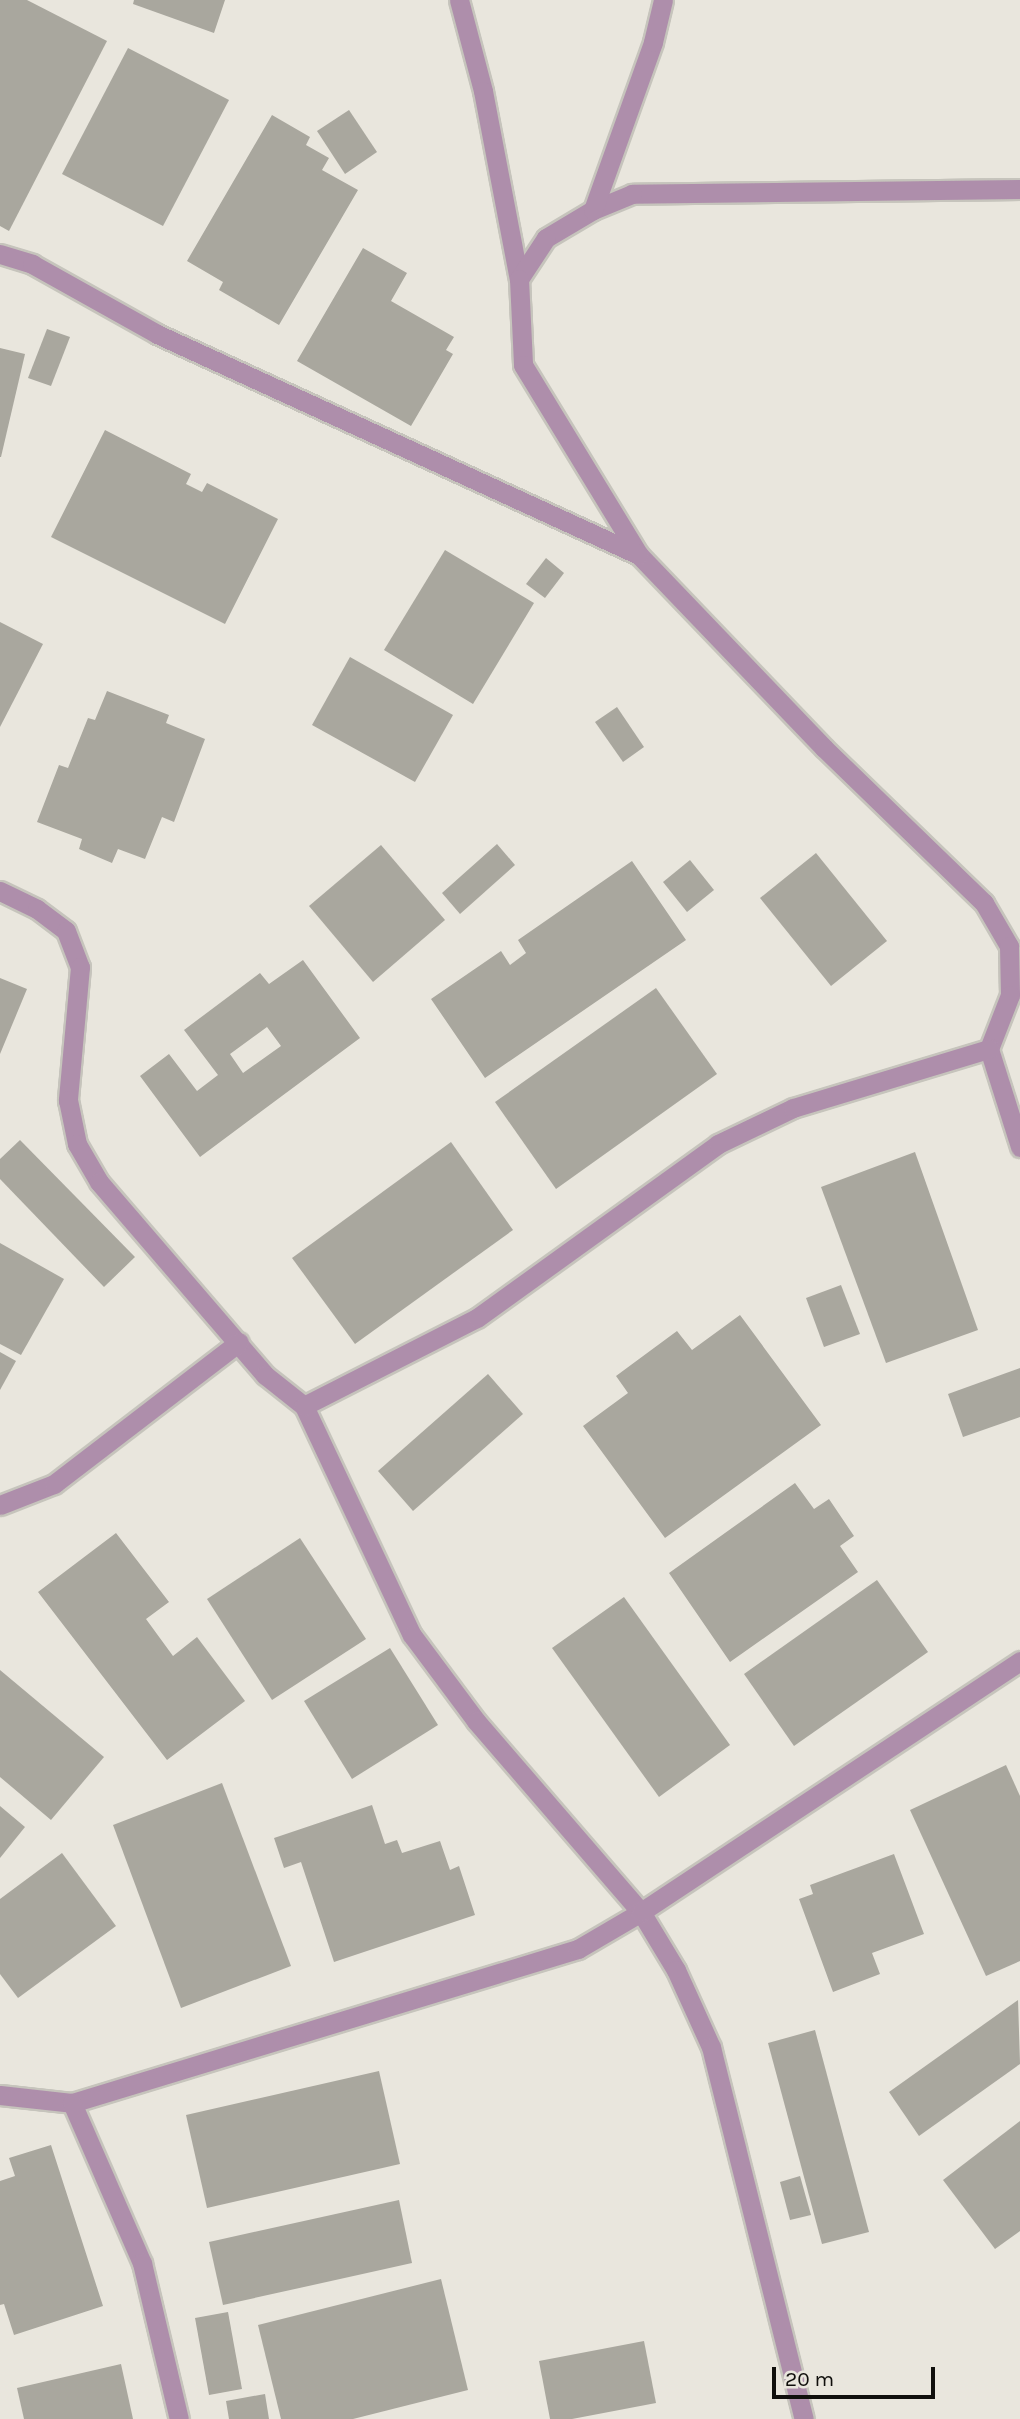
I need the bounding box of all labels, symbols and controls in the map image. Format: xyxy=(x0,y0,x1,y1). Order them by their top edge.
scale bar xyxy=(775,2352,938,2396)
text: 20 m xyxy=(785,2367,834,2391)

